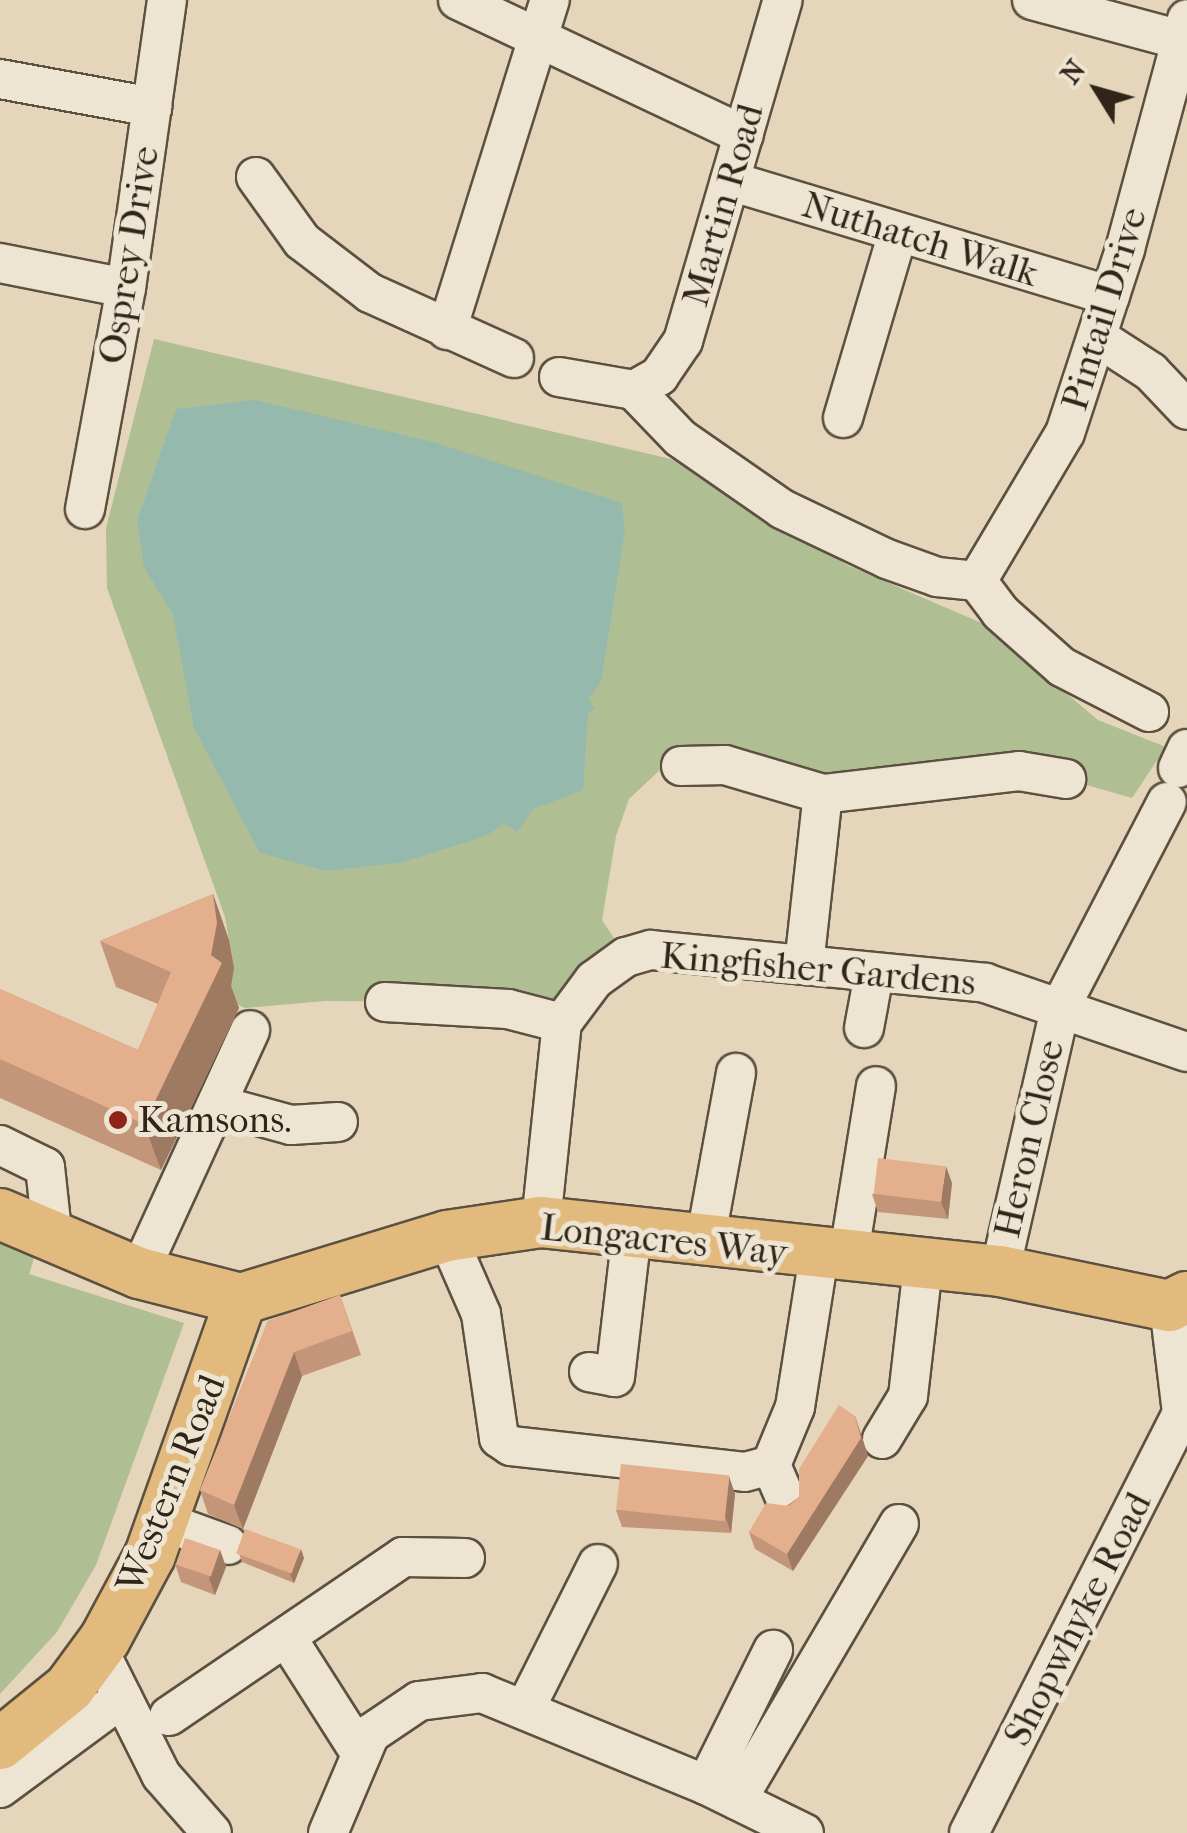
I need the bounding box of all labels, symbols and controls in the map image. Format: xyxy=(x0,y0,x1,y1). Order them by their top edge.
north arrow xyxy=(1047,40,1147,140)
text: N xyxy=(1053,53,1092,90)
street label: Martin Road xyxy=(672,99,774,311)
street label: Osprey Drive xyxy=(89,143,169,367)
street label: Nuthatch Walk xyxy=(797,182,1043,296)
street label: Pintail Drive xyxy=(1052,202,1156,416)
street label: Kingfisher Gardens xyxy=(658,933,978,1005)
street label: Heron Close xyxy=(984,1036,1074,1242)
place label: Kamsons. xyxy=(138,1097,292,1143)
marker: Kamsons. xyxy=(107,1109,129,1131)
street label: Longacres Way xyxy=(538,1204,790,1276)
street label: Western Road xyxy=(107,1368,235,1600)
street label: Shopwhyke Road xyxy=(994,1485,1162,1753)

